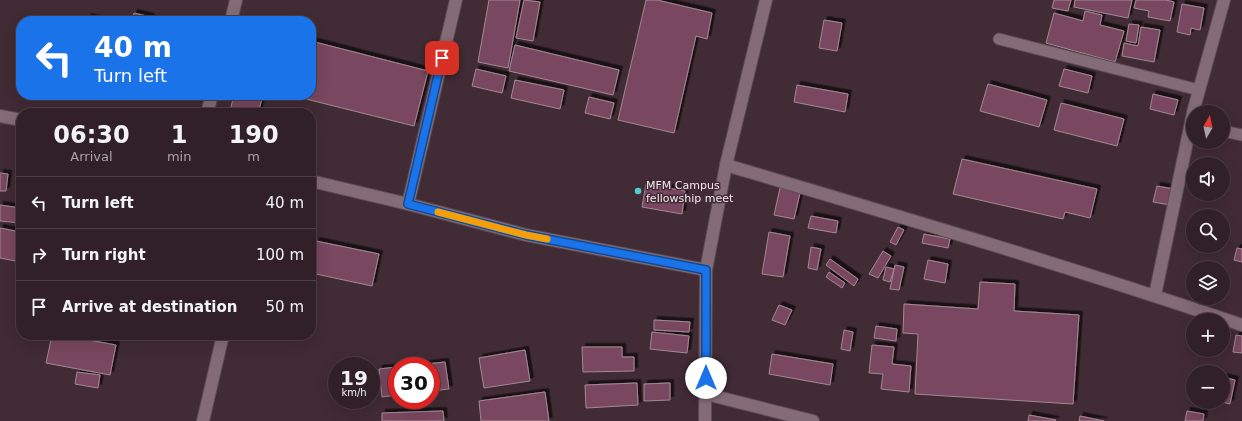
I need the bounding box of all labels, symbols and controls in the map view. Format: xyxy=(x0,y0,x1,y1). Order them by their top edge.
text: 40 m xyxy=(94,31,172,64)
icon: left xyxy=(28,32,80,84)
pin xyxy=(425,41,459,75)
icon: arrive xyxy=(431,47,453,69)
text: Turn left xyxy=(94,65,167,86)
north arrow xyxy=(1186,105,1230,149)
map controls xyxy=(1186,105,1230,409)
text: 06:30 xyxy=(53,121,130,149)
text: 1 xyxy=(171,121,187,149)
text: 190 xyxy=(229,121,279,149)
text: Arrival xyxy=(70,149,113,164)
text: min xyxy=(167,149,191,164)
text: m xyxy=(247,149,260,164)
button: sound xyxy=(1186,157,1230,201)
place label: MFM Campus fellowship meet xyxy=(646,179,734,205)
marker: MFM Campus fellowship meet xyxy=(633,186,643,196)
icon: left xyxy=(28,192,50,214)
text: Turn left xyxy=(62,194,134,212)
text: 40 m xyxy=(266,194,304,212)
button: search xyxy=(1186,209,1230,253)
icon: right xyxy=(28,244,50,266)
text: Turn right xyxy=(62,246,146,264)
text: 100 m xyxy=(256,246,304,264)
button: layers xyxy=(1186,261,1230,305)
icon: arrive xyxy=(28,296,50,318)
text: Arrive at destination xyxy=(62,298,237,316)
text: 50 m xyxy=(266,298,304,316)
button: + xyxy=(1186,313,1230,357)
speed limit sign: 30 xyxy=(388,357,440,409)
position arrow xyxy=(685,357,727,399)
button: − xyxy=(1186,365,1230,409)
text: 19 xyxy=(340,366,368,390)
text: km/h xyxy=(341,387,367,398)

